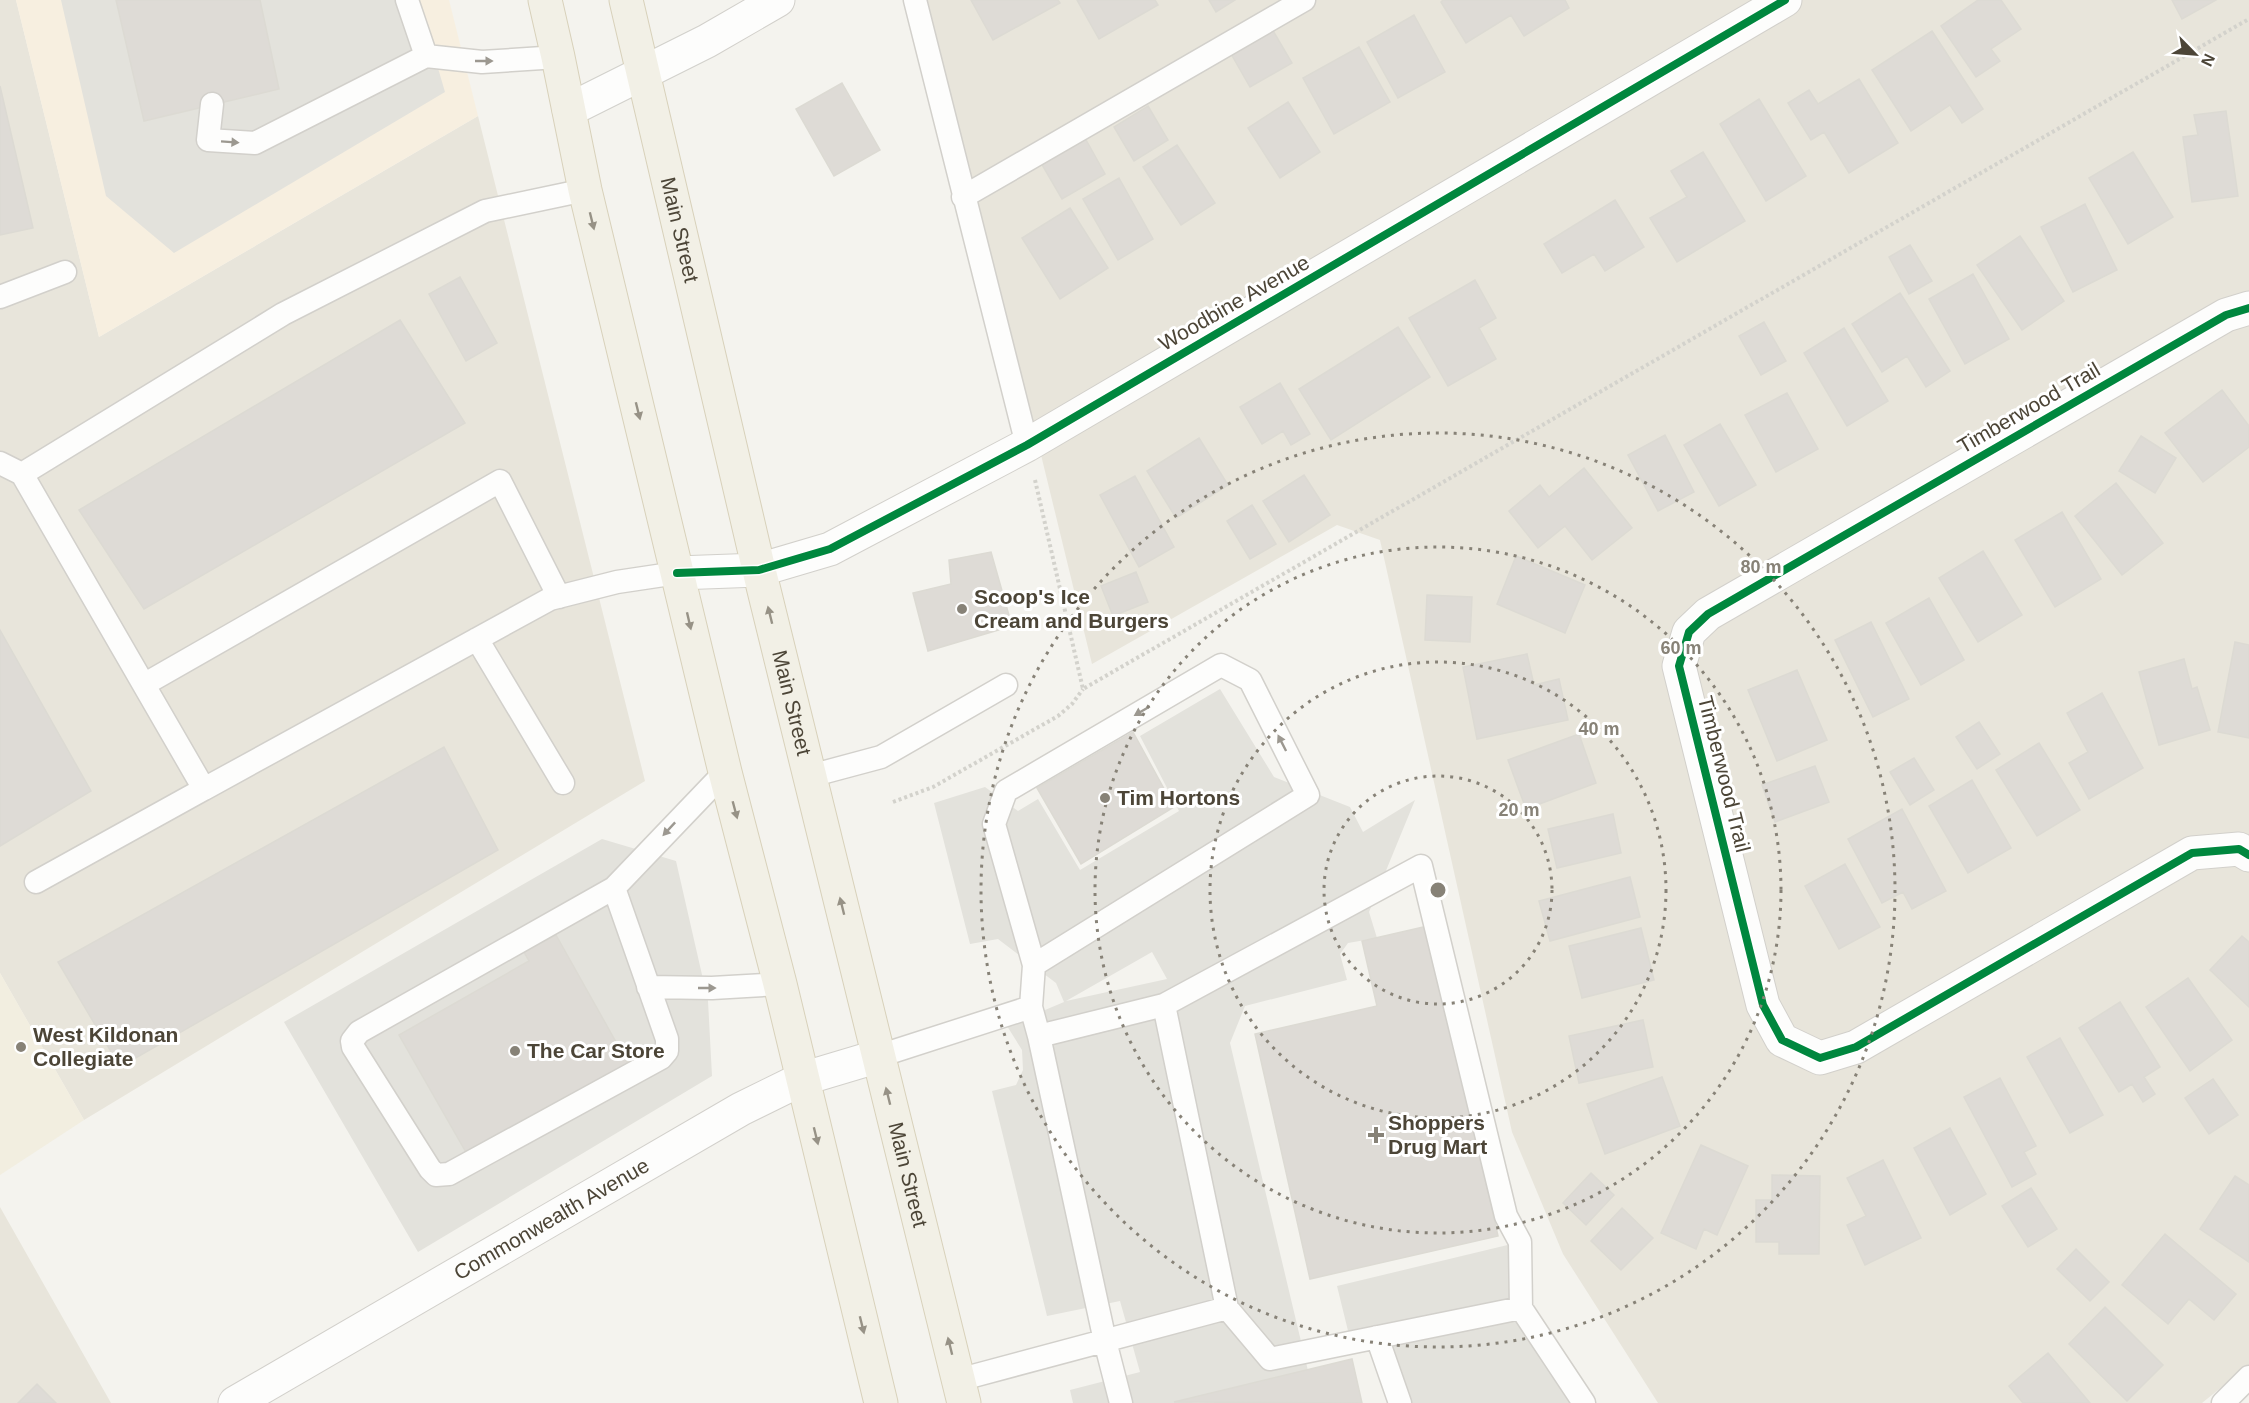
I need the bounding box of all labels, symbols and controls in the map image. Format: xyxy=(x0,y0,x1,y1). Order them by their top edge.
north arrow xyxy=(2165,24,2225,84)
text: N xyxy=(2198,51,2218,69)
one-way arrow xyxy=(474,56,493,66)
one-way arrow xyxy=(221,137,240,146)
street label: Main Street xyxy=(657,175,704,285)
one-way arrow xyxy=(588,212,598,231)
street label: Woodbine Avenue xyxy=(1155,250,1313,355)
street label: Timberwood Trail xyxy=(1954,358,2104,458)
one-way arrow xyxy=(634,402,644,420)
text: 80 m xyxy=(1740,557,1782,577)
place label: Scoop's Ice Cream and Burgers xyxy=(974,585,1169,632)
marker: Scoop's Ice Cream and Burgers xyxy=(955,602,969,616)
one-way arrow xyxy=(765,606,775,624)
one-way arrow xyxy=(684,612,694,630)
text: 60 m xyxy=(1660,638,1702,658)
street label: Main Street xyxy=(768,648,816,758)
street label: Timberwood Trail xyxy=(1694,693,1755,854)
one-way arrow xyxy=(1133,706,1150,716)
text: 40 m xyxy=(1578,719,1620,739)
one-way arrow xyxy=(1277,735,1287,752)
place label: Tim Hortons xyxy=(1117,786,1240,809)
marker: Tim Hortons xyxy=(1098,791,1112,805)
text: 20 m xyxy=(1498,800,1540,820)
one-way arrow xyxy=(730,801,740,820)
one-way arrow xyxy=(662,821,676,836)
centre of rings xyxy=(1428,880,1448,900)
one-way arrow xyxy=(836,897,846,916)
one-way arrow xyxy=(697,983,716,993)
place label: West Kildonan Collegiate xyxy=(33,1023,178,1070)
place label: The Car Store xyxy=(527,1039,665,1062)
marker: West Kildonan Collegiate xyxy=(14,1040,28,1054)
marker: The Car Store xyxy=(508,1044,522,1058)
one-way arrow xyxy=(883,1087,893,1105)
place label: Shoppers Drug Mart xyxy=(1388,1111,1487,1158)
street label: Main Street xyxy=(884,1120,932,1230)
one-way arrow xyxy=(811,1127,821,1145)
marker: Shoppers Drug Mart xyxy=(1369,1128,1383,1142)
street label: Commonwealth Avenue xyxy=(450,1153,653,1284)
one-way arrow xyxy=(858,1316,868,1334)
one-way arrow xyxy=(945,1337,955,1355)

